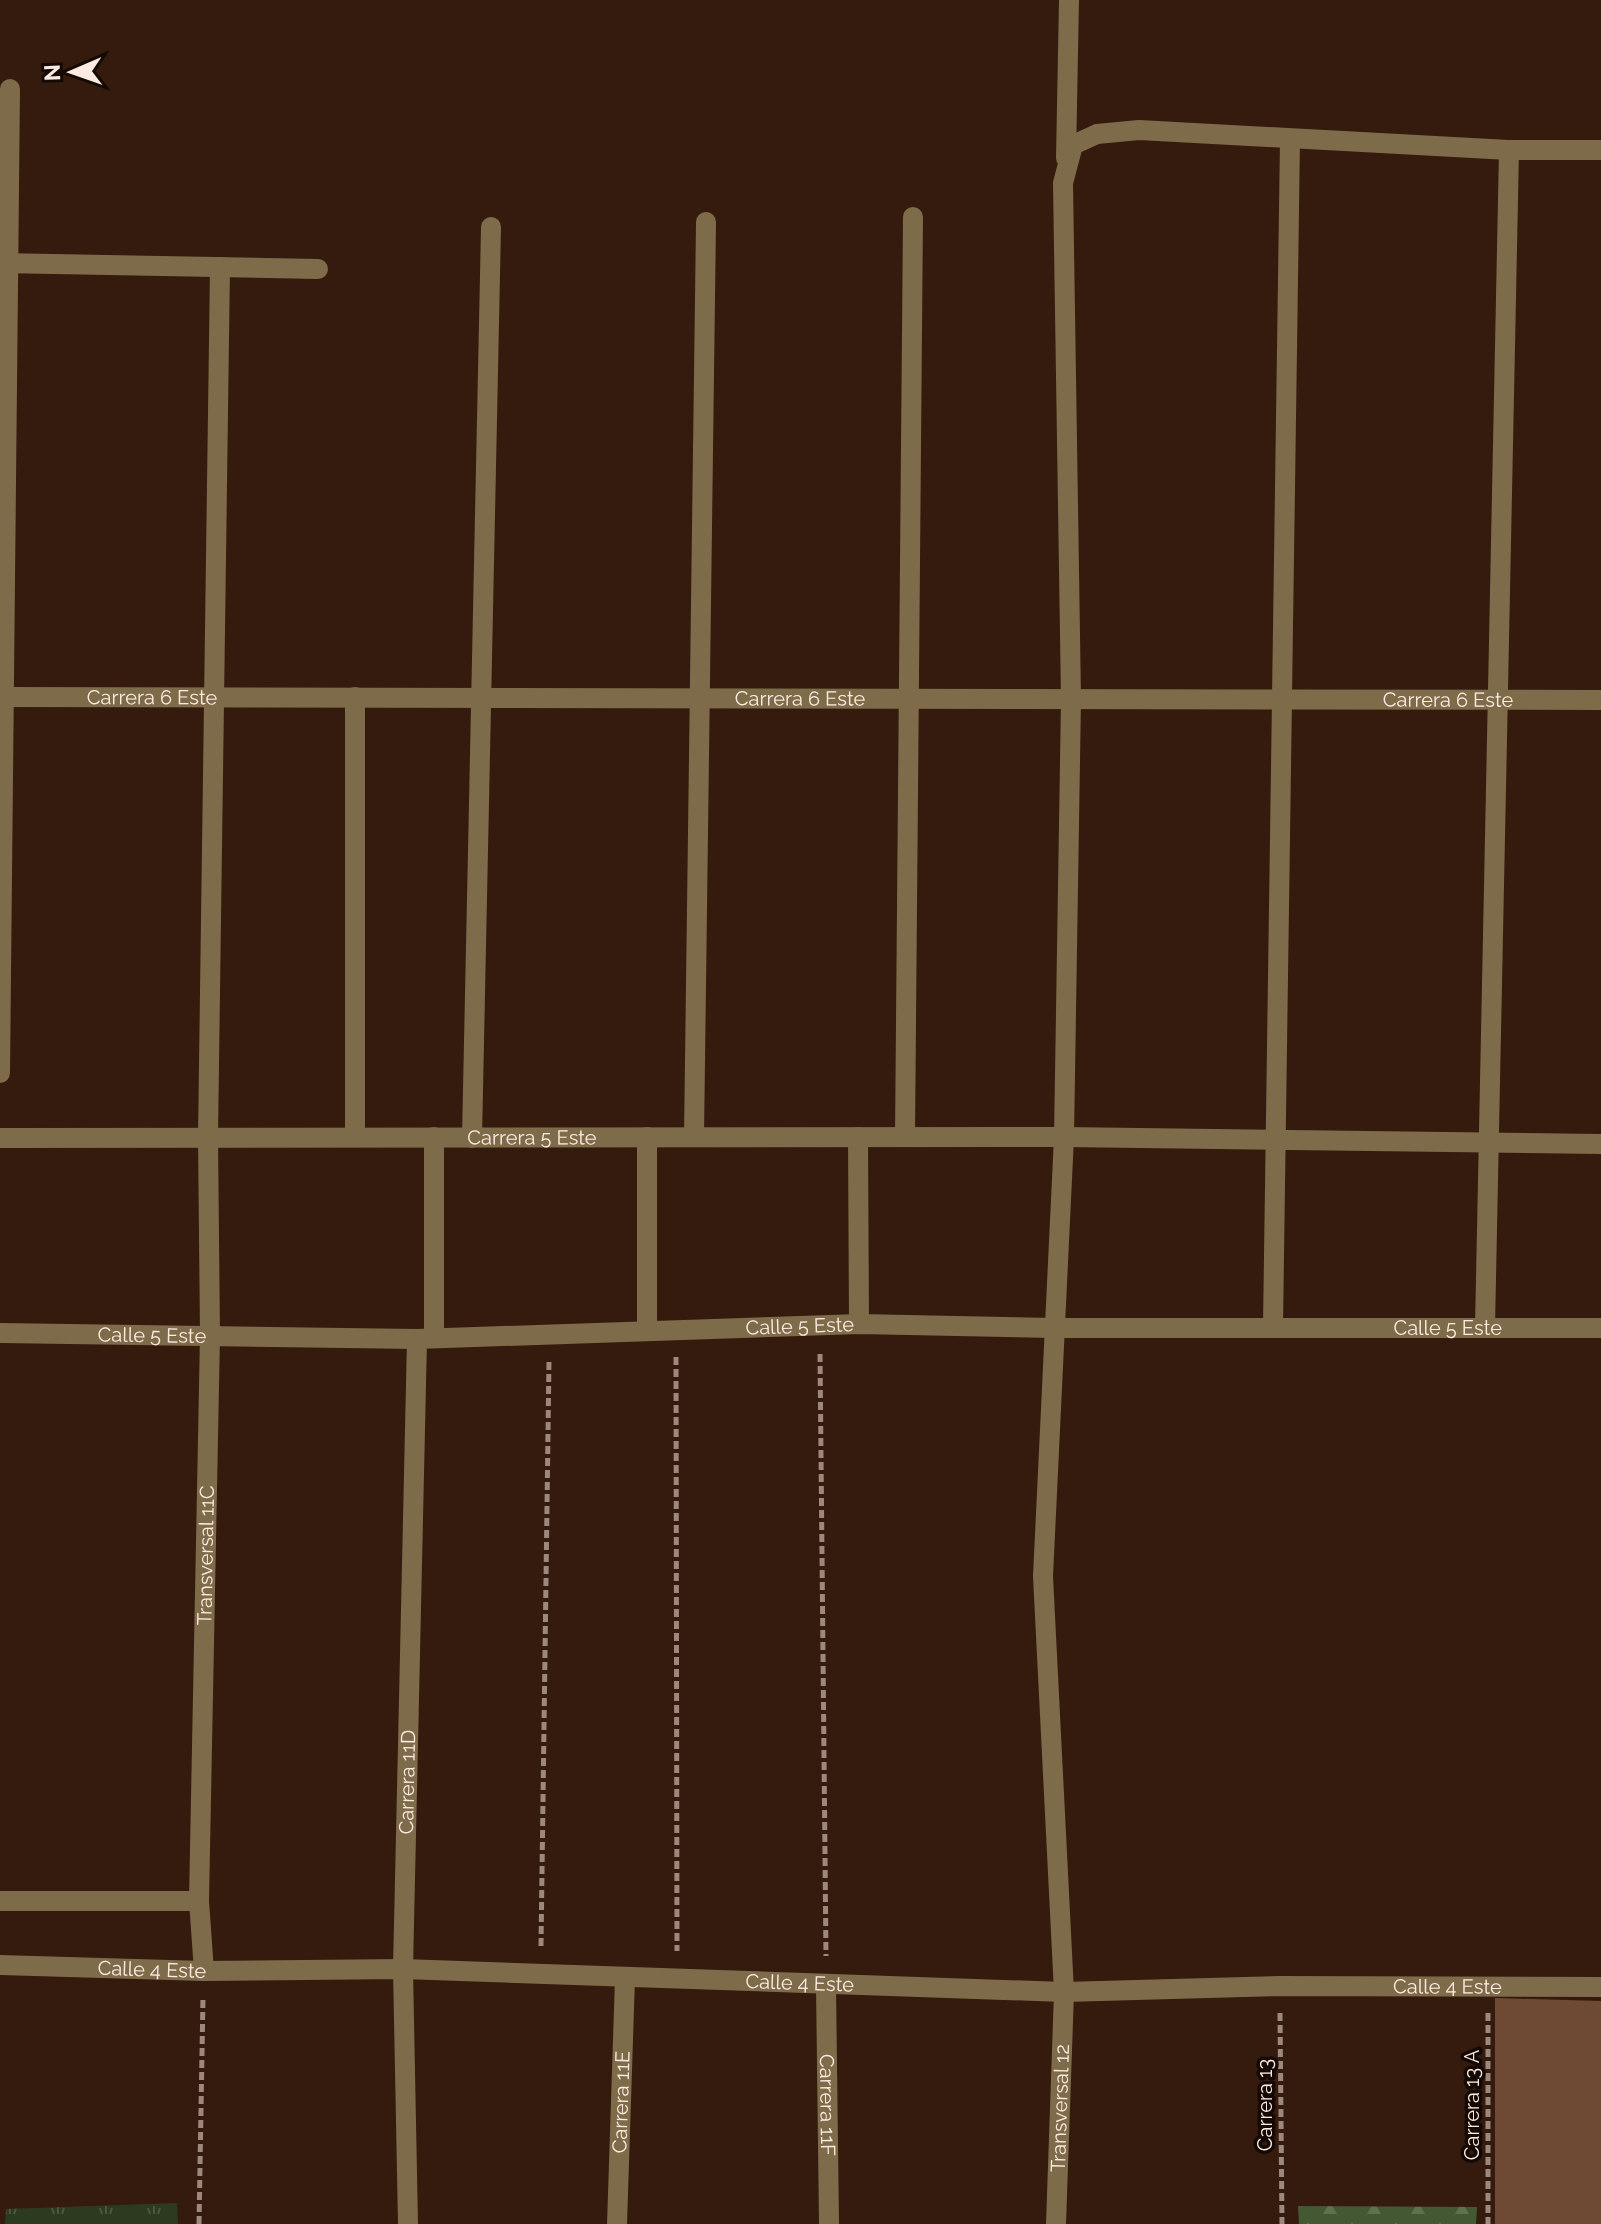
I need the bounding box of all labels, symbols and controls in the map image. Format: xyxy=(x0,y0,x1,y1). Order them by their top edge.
north arrow xyxy=(32,32,112,112)
text: N xyxy=(39,64,65,82)
street label: Carrera 6 Este xyxy=(87,685,217,709)
street label: Carrera 6 Este xyxy=(735,686,865,711)
street label: Carrera 6 Este xyxy=(1383,688,1513,712)
street label: Carrera 5 Este xyxy=(467,1125,597,1150)
street label: Calle 5 Este xyxy=(745,1312,855,1340)
street label: Calle 5 Este xyxy=(1393,1316,1502,1340)
street label: Calle 5 Este xyxy=(98,1322,207,1348)
street label: Transversal 11C xyxy=(192,1485,219,1625)
street label: Carrera 11D xyxy=(394,1730,420,1835)
street label: Calle 4 Este xyxy=(97,1956,207,1983)
street label: Calle 4 Este xyxy=(745,1969,855,1997)
street label: Calle 4 Este xyxy=(1393,1974,1502,1999)
street label: Transversal 12 xyxy=(1046,2044,1074,2172)
street label: Carrera 13 A xyxy=(1460,2049,1484,2160)
street label: Carrera 11E xyxy=(607,2050,635,2154)
street label: Carrera 11F xyxy=(815,2054,840,2156)
street label: Carrera 13 xyxy=(1253,2059,1277,2151)

